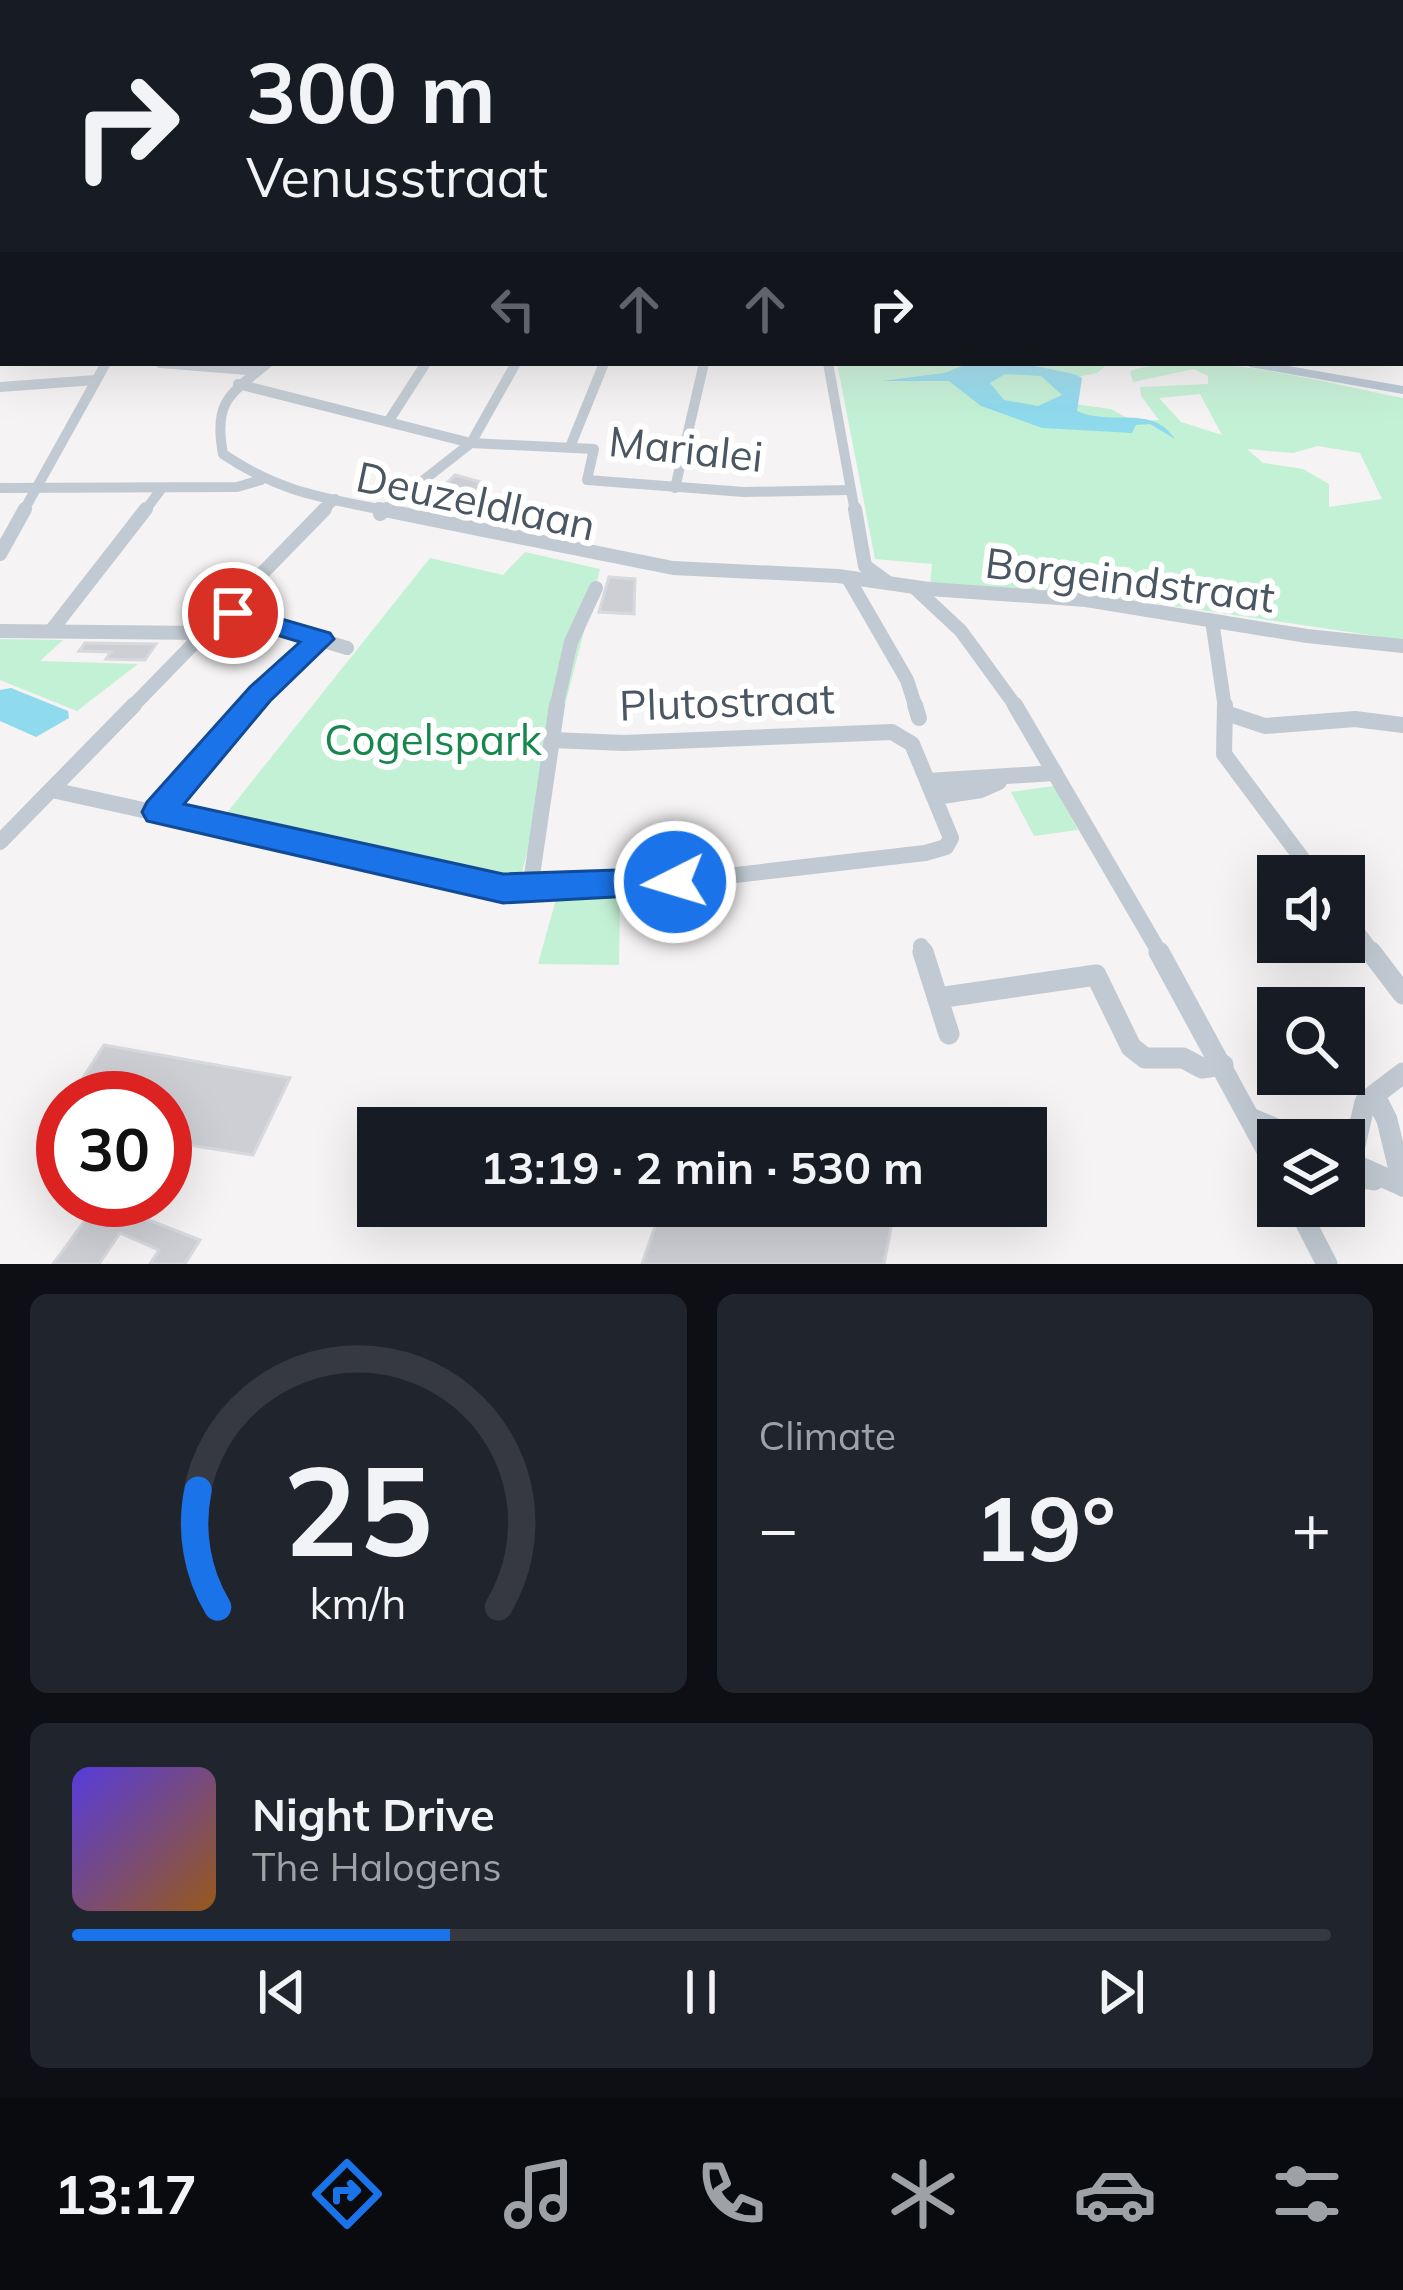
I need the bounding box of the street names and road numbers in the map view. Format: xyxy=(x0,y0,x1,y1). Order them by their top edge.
street label: Marialei xyxy=(606,414,766,483)
street label: Deuzeldlaan xyxy=(352,449,600,552)
street label: Borgeindstraat xyxy=(982,535,1278,624)
street label: Plutostraat xyxy=(618,671,836,732)

